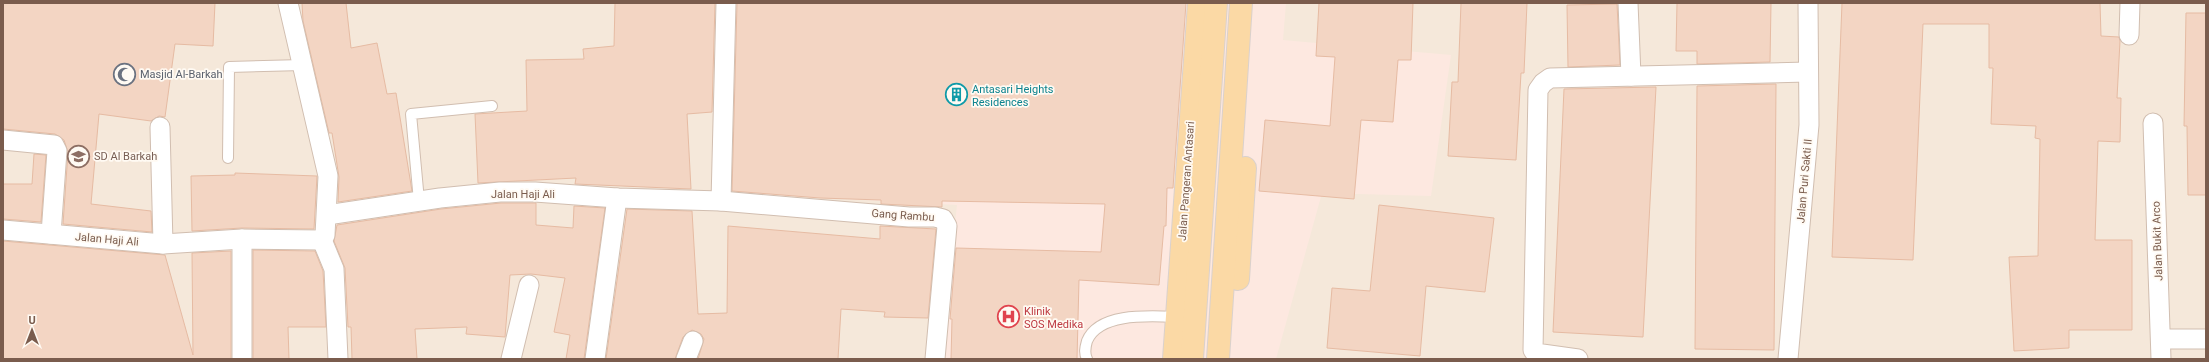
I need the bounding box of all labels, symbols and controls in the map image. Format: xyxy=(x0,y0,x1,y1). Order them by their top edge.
mosque icon: Masjid Al-Barkah xyxy=(111,61,137,87)
place label: Masjid Al-Barkah xyxy=(140,68,223,81)
building icon: Antasari Heights Residences xyxy=(943,82,969,108)
place label: Antasari Heights Residences xyxy=(972,83,1054,109)
street label: Jalan Pangeran Antasari xyxy=(1176,121,1197,241)
street label: Jalan Puri Sakti II xyxy=(1794,138,1815,224)
school or university icon: SD Al Barkah xyxy=(65,143,91,169)
place label: SD Al Barkah xyxy=(94,150,157,163)
street label: Jalan Haji Ali xyxy=(491,188,555,201)
street label: Jalan Bukit Arco xyxy=(2150,201,2165,281)
street label: Gang Rambu xyxy=(871,207,935,224)
street label: Jalan Haji Ali xyxy=(75,230,139,249)
hospital icon: Klinik SOS Medika xyxy=(996,304,1022,330)
place label: Klinik SOS Medika xyxy=(1024,305,1083,331)
north arrow xyxy=(12,310,52,350)
text: U xyxy=(28,314,36,327)

